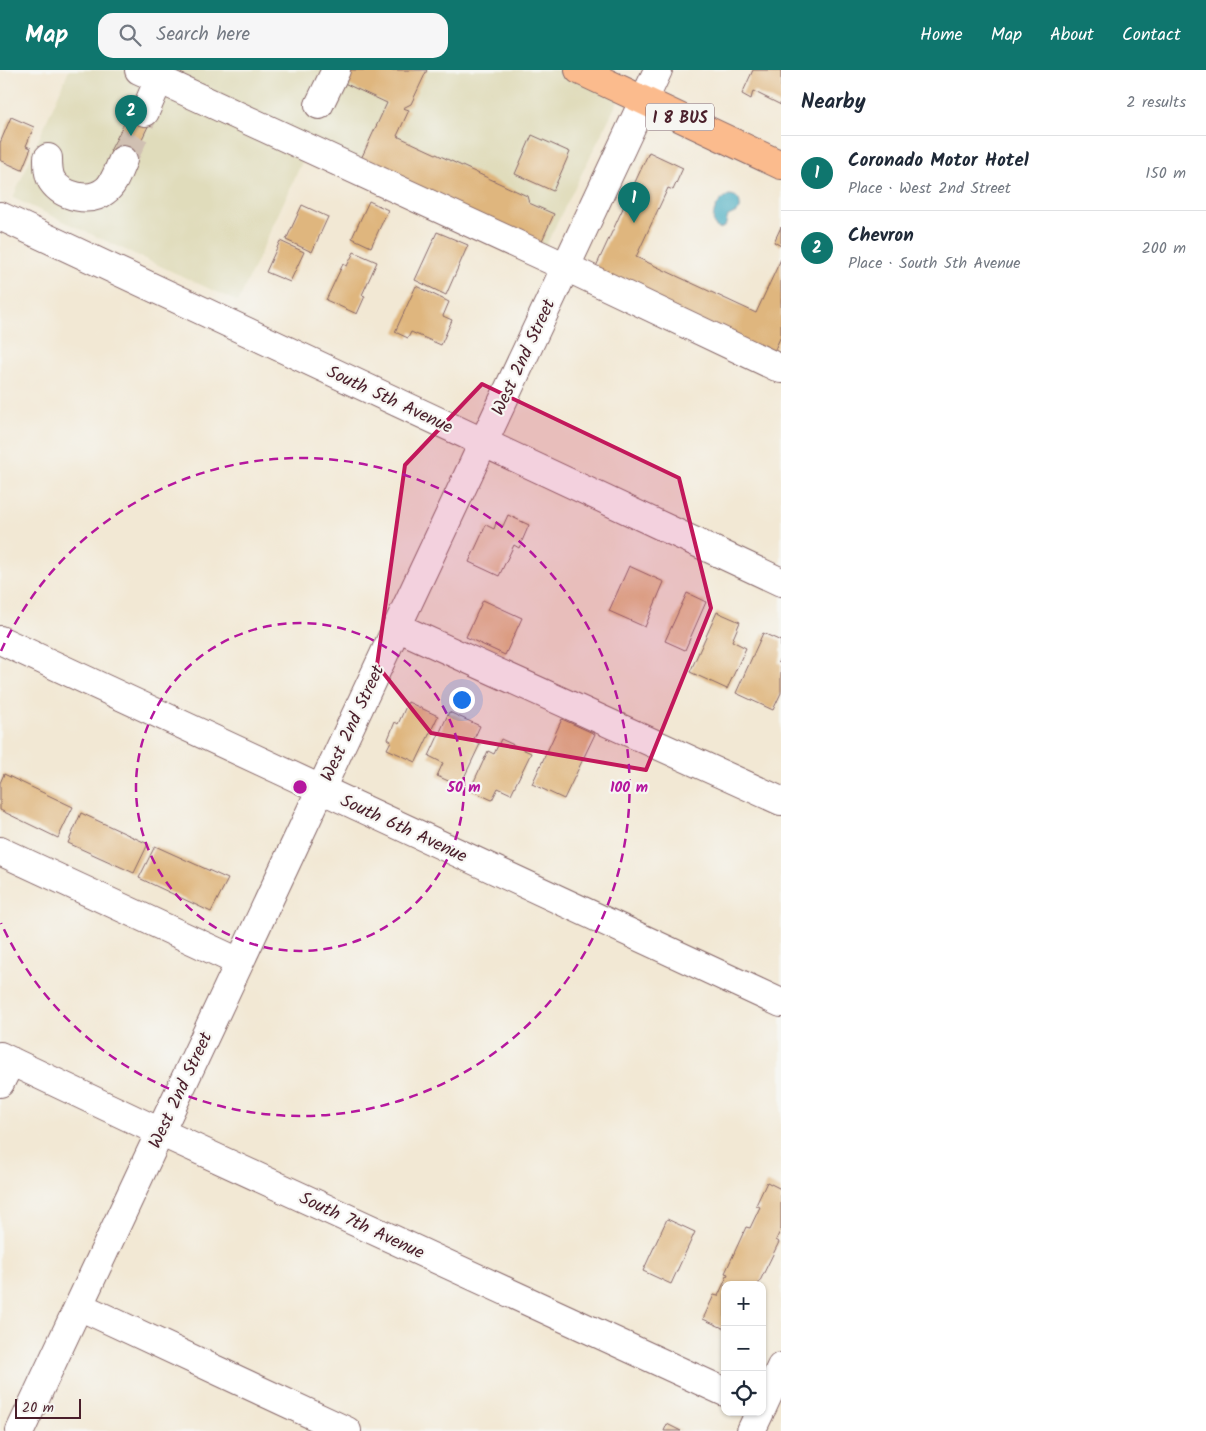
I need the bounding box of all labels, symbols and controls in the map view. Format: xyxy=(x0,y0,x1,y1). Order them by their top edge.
search box xyxy=(98,13,448,58)
text: Map xyxy=(25,16,68,55)
text: Search here xyxy=(156,20,250,50)
icon: search xyxy=(116,21,144,49)
text: Home xyxy=(920,21,963,50)
text: Map xyxy=(991,21,1022,50)
text: About xyxy=(1050,21,1094,50)
text: Contact xyxy=(1122,21,1181,50)
text: Nearby xyxy=(801,86,866,119)
text: 2 results xyxy=(1126,90,1186,115)
pin: 2 xyxy=(115,95,147,136)
road number: I 8 BUS xyxy=(646,104,714,131)
text: Coronado Motor Hotel xyxy=(848,146,1029,176)
text: 1 xyxy=(815,161,819,186)
text: 150 m xyxy=(1145,161,1186,186)
text: Place · West 2nd Street xyxy=(848,176,1011,201)
pin: 1 xyxy=(618,182,650,223)
text: Chevron xyxy=(848,221,914,251)
text: 2 xyxy=(812,236,822,261)
text: 200 m xyxy=(1142,236,1186,261)
text: Place · South 5th Avenue xyxy=(848,251,1021,276)
street label: West 2nd Street xyxy=(485,294,565,421)
street label: South 5th Avenue xyxy=(321,358,457,442)
street label: West 2nd Street xyxy=(314,660,394,787)
your location xyxy=(449,687,475,713)
text: 50 m xyxy=(446,776,481,800)
text: 100 m xyxy=(610,776,648,800)
centre of rings xyxy=(291,778,309,796)
street label: South 6th Avenue xyxy=(335,787,472,871)
street label: West 2nd Street xyxy=(142,1027,222,1154)
street label: South 7th Avenue xyxy=(294,1185,429,1268)
map controls xyxy=(721,1281,766,1416)
button: + xyxy=(721,1281,766,1326)
button: − xyxy=(721,1326,766,1371)
button: locate xyxy=(721,1371,766,1416)
scale bar xyxy=(15,1396,81,1419)
text: 20 m xyxy=(22,1397,54,1419)

